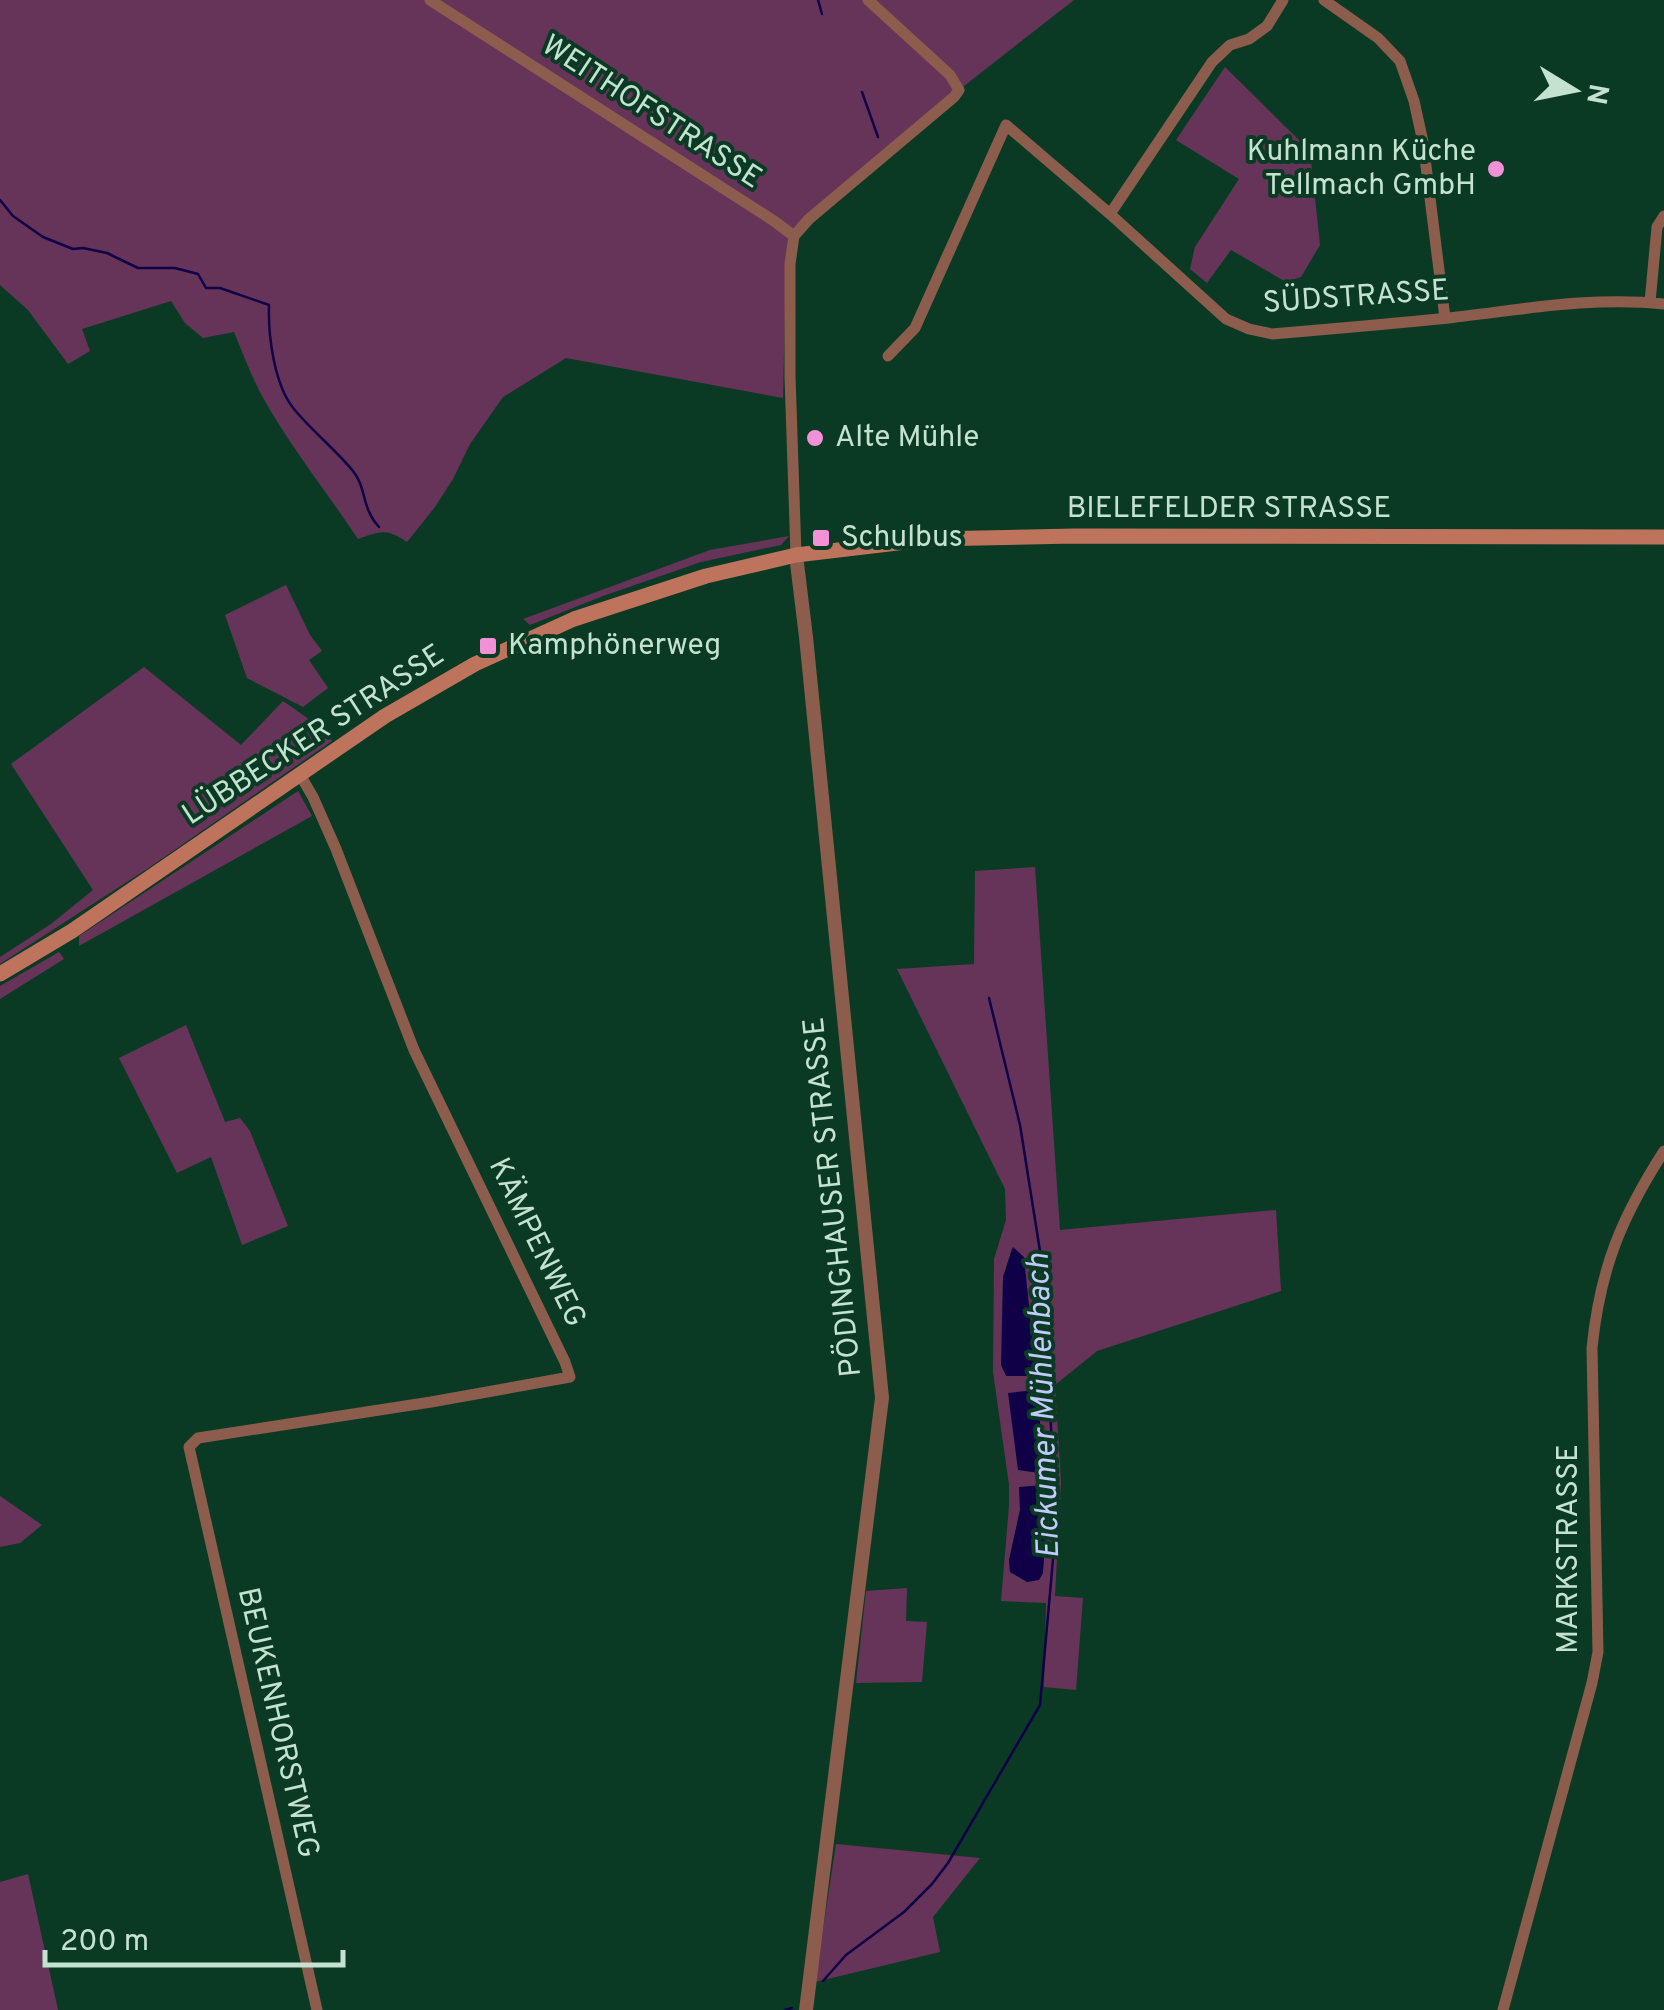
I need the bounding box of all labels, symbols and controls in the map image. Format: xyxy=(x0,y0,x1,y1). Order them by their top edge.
street label: WEITHOFSTRASSE xyxy=(534,28,768,198)
north arrow xyxy=(1524,40,1624,140)
text: N xyxy=(1576,81,1615,107)
place label: Kuhlmann Küche Tellmach GmbH xyxy=(1247,134,1476,205)
marker: Kuhlmann Küche Tellmach GmbH xyxy=(1485,158,1507,180)
street label: SÜDSTRASSE xyxy=(1261,271,1450,323)
place label: Alte Mühle xyxy=(835,420,979,457)
marker: Alte Mühle xyxy=(804,427,826,449)
street label: BIELEFELDER STRASSE xyxy=(1067,491,1391,528)
place label: Schulbus xyxy=(841,520,963,557)
marker: Schulbus xyxy=(810,527,832,549)
place label: Kamphönerweg xyxy=(508,628,721,665)
marker: Kamphönerweg xyxy=(477,635,499,657)
street label: LÜBBECKER STRASSE xyxy=(175,636,452,834)
street label: PÖDINGHAUSER STRASSE xyxy=(795,1015,871,1379)
street label: KÄMPENWEG xyxy=(479,1151,595,1334)
water label: Eickumer Mühlenbach xyxy=(1020,1252,1070,1559)
street label: MARKSTRASSE xyxy=(1551,1444,1588,1654)
street label: BEUKENHORSTWEG xyxy=(228,1584,326,1862)
scale bar xyxy=(45,1905,342,1967)
text: 200 m xyxy=(60,1924,149,1961)

